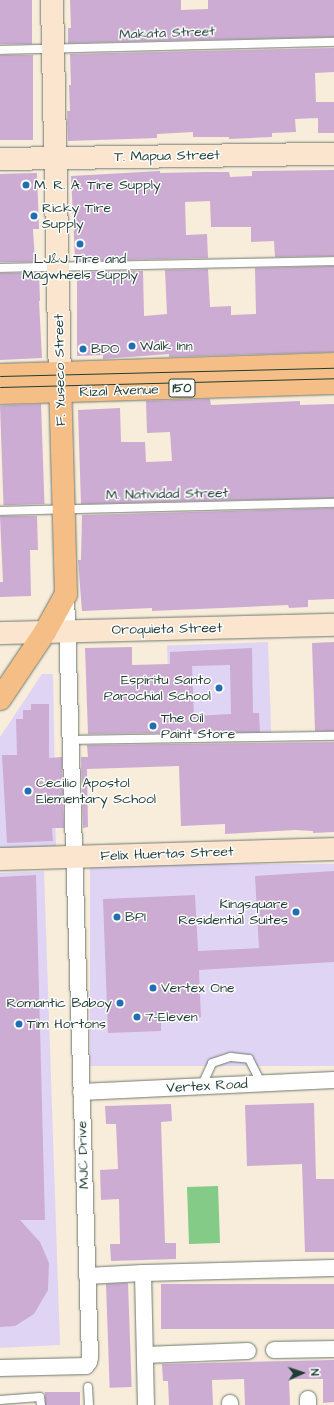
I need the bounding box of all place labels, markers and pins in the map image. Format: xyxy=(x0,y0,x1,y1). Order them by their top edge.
place label: M. R. A. Tire Supply xyxy=(34,177,161,193)
marker: M. R. A. Tire Supply xyxy=(21,180,31,190)
place label: Ricky Tire Supply xyxy=(42,200,111,232)
marker: Ricky Tire Supply xyxy=(29,211,39,221)
marker: LJ&J Tire and Magwheels Supply xyxy=(75,239,85,249)
place label: LJ&J Tire and Magwheels Supply xyxy=(22,251,138,284)
place label: Walk Inn xyxy=(140,338,193,354)
place label: BDO xyxy=(91,341,119,357)
marker: Walk Inn xyxy=(127,341,137,351)
marker: BDO xyxy=(78,344,88,354)
place label: Espiritu Santo Parochial School xyxy=(104,672,211,704)
marker: Espiritu Santo Parochial School xyxy=(214,683,224,693)
place label: The Oil Paint Store xyxy=(161,710,235,742)
marker: The Oil Paint Store xyxy=(148,721,158,731)
place label: Cecilio Apostol Elementary School xyxy=(36,775,156,808)
marker: Cecilio Apostol Elementary School xyxy=(23,786,33,796)
place label: Kingsquare Residential Suites xyxy=(178,896,288,928)
marker: Kingsquare Residential Suites xyxy=(291,907,301,917)
place label: BPI xyxy=(125,909,146,925)
marker: BPI xyxy=(112,912,122,922)
place label: Vertex One xyxy=(161,980,234,996)
marker: Vertex One xyxy=(148,983,158,993)
place label: Romantic Baboy xyxy=(6,995,112,1011)
marker: Romantic Baboy xyxy=(115,998,125,1008)
place label: 7-Eleven xyxy=(145,1009,198,1025)
marker: 7-Eleven xyxy=(132,1012,142,1022)
place label: Tim Hortons xyxy=(27,1016,106,1032)
marker: Tim Hortons xyxy=(14,1019,24,1029)

